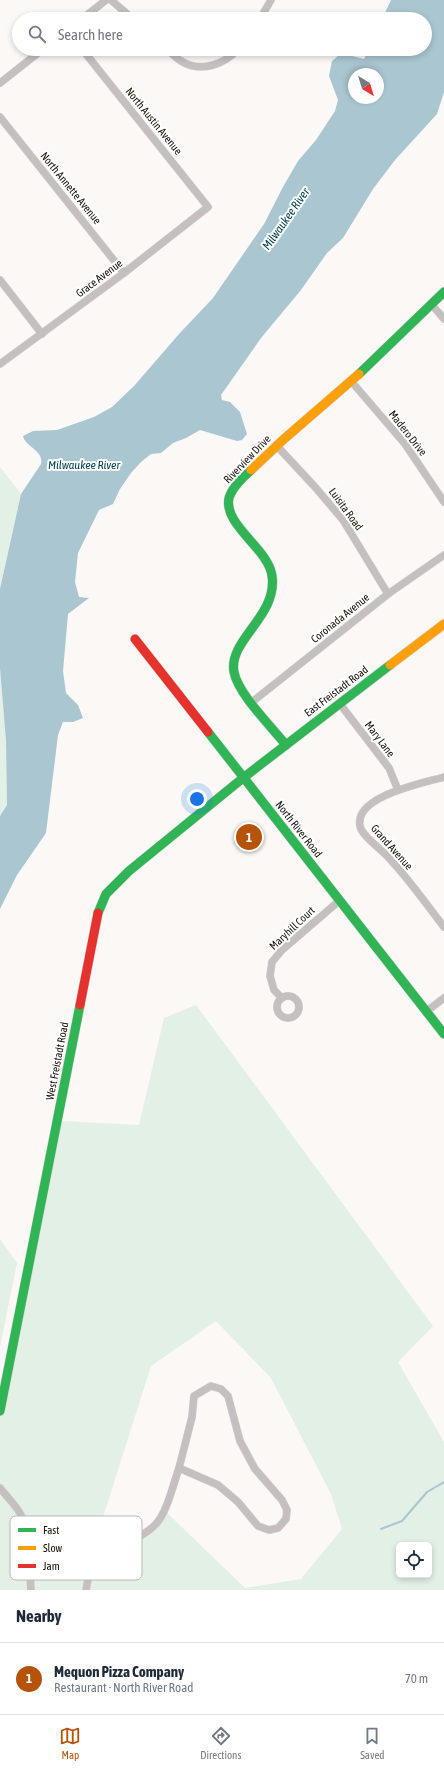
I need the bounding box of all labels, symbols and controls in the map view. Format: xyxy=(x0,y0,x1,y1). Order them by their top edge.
search box xyxy=(12,12,432,56)
icon: search xyxy=(26,23,48,45)
text: Search here xyxy=(58,26,123,43)
north arrow xyxy=(348,68,384,104)
street label: North Austin Avenue xyxy=(123,85,185,157)
street label: North Annette Avenue xyxy=(38,150,104,226)
water label: Milwaukee River xyxy=(260,185,313,253)
street label: Grace Avenue xyxy=(73,257,125,299)
street label: Madero Drive xyxy=(387,408,429,458)
street label: Riverview Drive xyxy=(221,433,273,485)
water label: Milwaukee River xyxy=(48,458,121,472)
street label: Luisita Road xyxy=(327,486,365,532)
street label: Coronada Avenue xyxy=(309,591,371,645)
street label: East Freistadt Road xyxy=(302,663,370,719)
street label: Mary Lane xyxy=(363,719,397,759)
your location xyxy=(187,789,207,809)
street label: North River Road xyxy=(273,799,325,859)
pin: 1 xyxy=(236,822,262,852)
street label: Grand Avenue xyxy=(369,822,415,872)
street label: Maryhill Court xyxy=(267,904,317,952)
street label: West Freistadt Road xyxy=(44,1021,70,1101)
legend xyxy=(10,1516,142,1580)
text: Fast xyxy=(43,1524,59,1536)
text: Slow xyxy=(43,1542,62,1554)
map controls xyxy=(396,1542,432,1578)
button: locate xyxy=(396,1542,432,1578)
text: Jam xyxy=(43,1560,60,1572)
text: Nearby xyxy=(16,1606,62,1626)
text: Mequon Pizza Company xyxy=(54,1663,184,1680)
text: 1 xyxy=(26,1671,32,1686)
text: 70 m xyxy=(405,1671,428,1686)
text: Restaurant · North River Road xyxy=(54,1680,193,1695)
tab: Map xyxy=(59,1725,81,1761)
tab: Directions xyxy=(200,1725,241,1761)
tab: Saved xyxy=(360,1725,385,1761)

